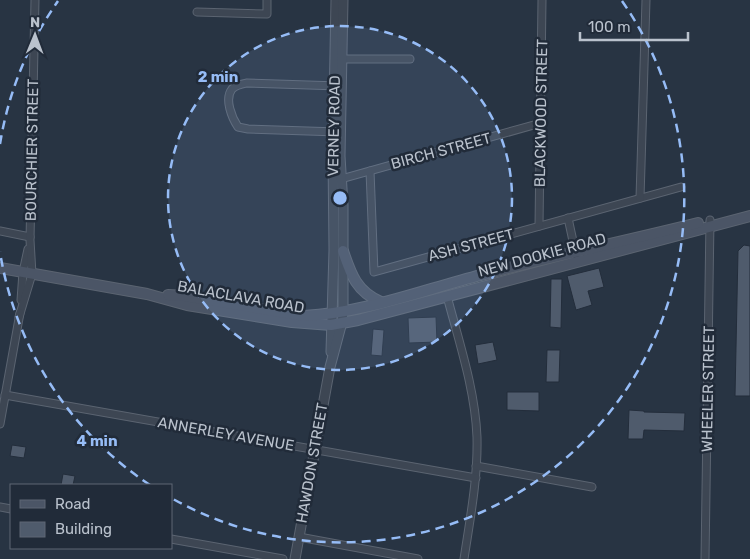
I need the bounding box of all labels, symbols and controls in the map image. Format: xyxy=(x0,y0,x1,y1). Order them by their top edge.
north arrow xyxy=(10,10,60,60)
scale bar xyxy=(580,10,688,42)
text: N xyxy=(30,14,40,31)
text: 100 m xyxy=(588,18,630,36)
street label: BLACKWOOD STREET xyxy=(531,38,551,187)
text: 2 min xyxy=(198,68,238,86)
street label: VERNEY ROAD xyxy=(324,75,344,177)
street label: BOURCHIER STREET xyxy=(22,78,42,221)
street label: BIRCH STREET xyxy=(389,129,493,173)
centre of rings xyxy=(331,189,349,207)
street label: ASH STREET xyxy=(426,225,516,265)
street label: NEW DOOKIE ROAD xyxy=(476,229,608,281)
street label: BALACLAVA ROAD xyxy=(176,277,306,317)
street label: WHEELER STREET xyxy=(698,325,718,452)
street label: HAWDON STREET xyxy=(293,401,331,524)
street label: ANNERLEY AVENUE xyxy=(156,413,296,455)
text: 4 min xyxy=(76,432,118,450)
legend xyxy=(10,484,172,549)
text: Road xyxy=(55,495,91,513)
text: Building xyxy=(55,520,112,538)

